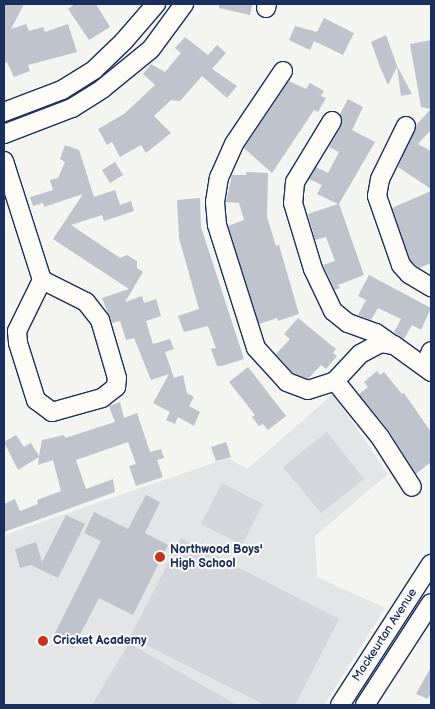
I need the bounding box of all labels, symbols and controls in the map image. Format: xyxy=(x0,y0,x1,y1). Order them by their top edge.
place label: Northwood Boys' High School xyxy=(170,543,262,571)
marker: Northwood Boys' High School xyxy=(154,551,166,563)
street label: Mackeurtan Avenue xyxy=(350,586,420,684)
place label: Cricket Academy xyxy=(53,634,146,648)
marker: Cricket Academy xyxy=(37,635,49,647)

